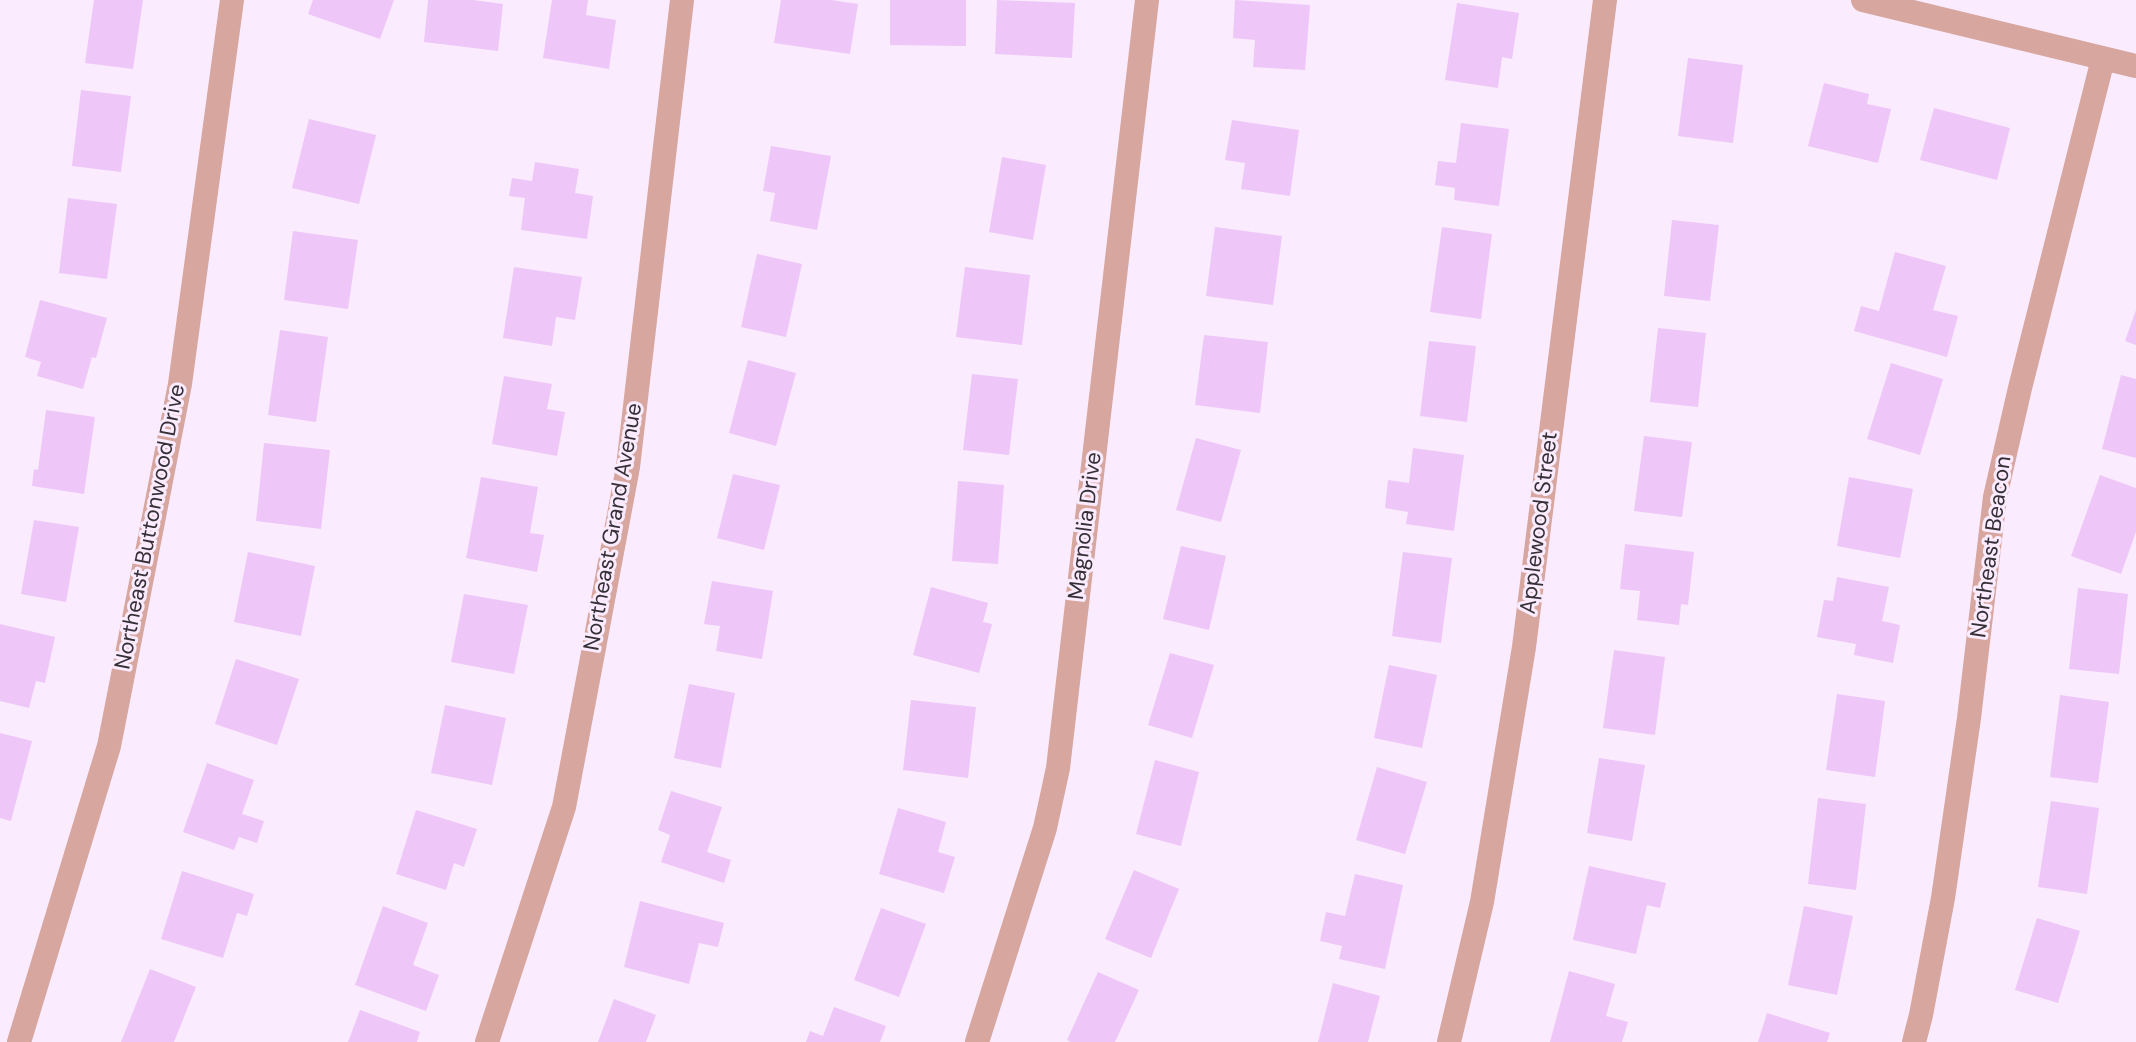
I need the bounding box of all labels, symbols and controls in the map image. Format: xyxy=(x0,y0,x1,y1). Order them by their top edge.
street label: Northeast Buttonwood Drive xyxy=(110,382,192,672)
street label: Northeast Grand Avenue xyxy=(579,401,649,653)
street label: Applewood Street xyxy=(1516,430,1564,616)
street label: Magnolia Drive xyxy=(1064,451,1108,601)
street label: Northeast Beacon xyxy=(1966,454,2018,640)

